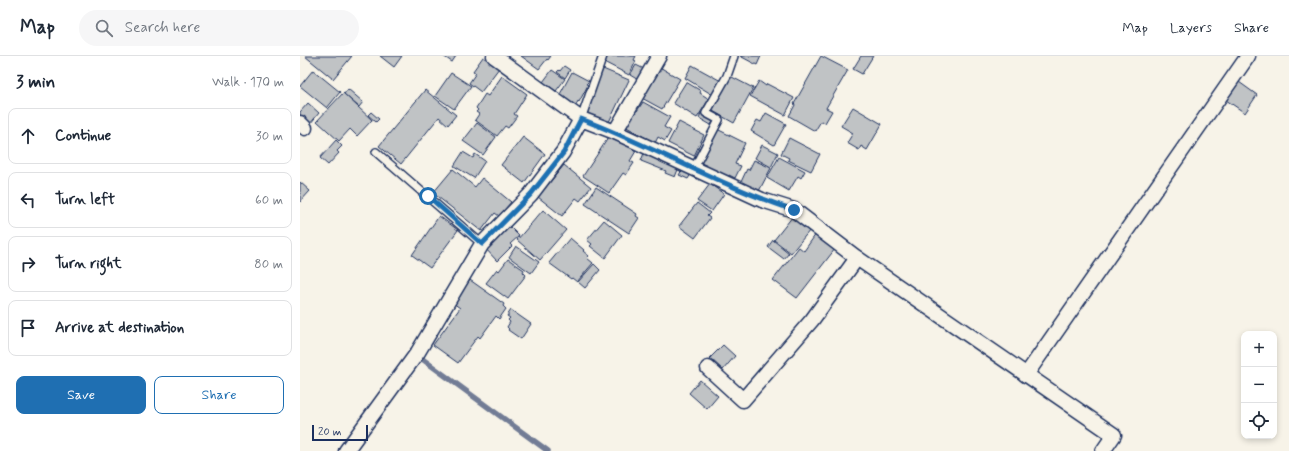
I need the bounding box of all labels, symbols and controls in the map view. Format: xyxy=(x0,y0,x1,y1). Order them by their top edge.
search box xyxy=(79,10,359,46)
text: Map xyxy=(20,15,55,40)
icon: search xyxy=(93,17,115,39)
text: Search here xyxy=(125,18,200,38)
text: Map xyxy=(1122,19,1148,37)
text: Layers xyxy=(1170,19,1212,37)
text: Share xyxy=(1234,19,1269,37)
text: 3 min xyxy=(16,71,55,93)
text: Walk · 170 m xyxy=(212,74,284,91)
icon: ahead xyxy=(17,125,39,147)
text: Continue xyxy=(55,126,111,146)
text: 30 m xyxy=(256,128,283,145)
route start xyxy=(419,187,437,205)
icon: left xyxy=(17,189,39,211)
text: Turn left xyxy=(55,190,115,210)
text: 60 m xyxy=(255,192,283,209)
route end xyxy=(785,201,803,219)
icon: right xyxy=(17,253,39,275)
text: Turn right xyxy=(55,254,122,274)
text: 80 m xyxy=(254,256,283,273)
icon: arrive xyxy=(17,317,39,339)
text: Arrive at destination xyxy=(55,318,184,338)
map controls xyxy=(1241,331,1277,439)
button: + xyxy=(1241,331,1277,367)
button: − xyxy=(1241,367,1277,403)
button: Save xyxy=(16,376,146,414)
button: Share xyxy=(154,376,284,414)
button: locate xyxy=(1241,403,1277,439)
scale bar xyxy=(312,423,368,442)
text: 20 m xyxy=(318,425,341,439)

